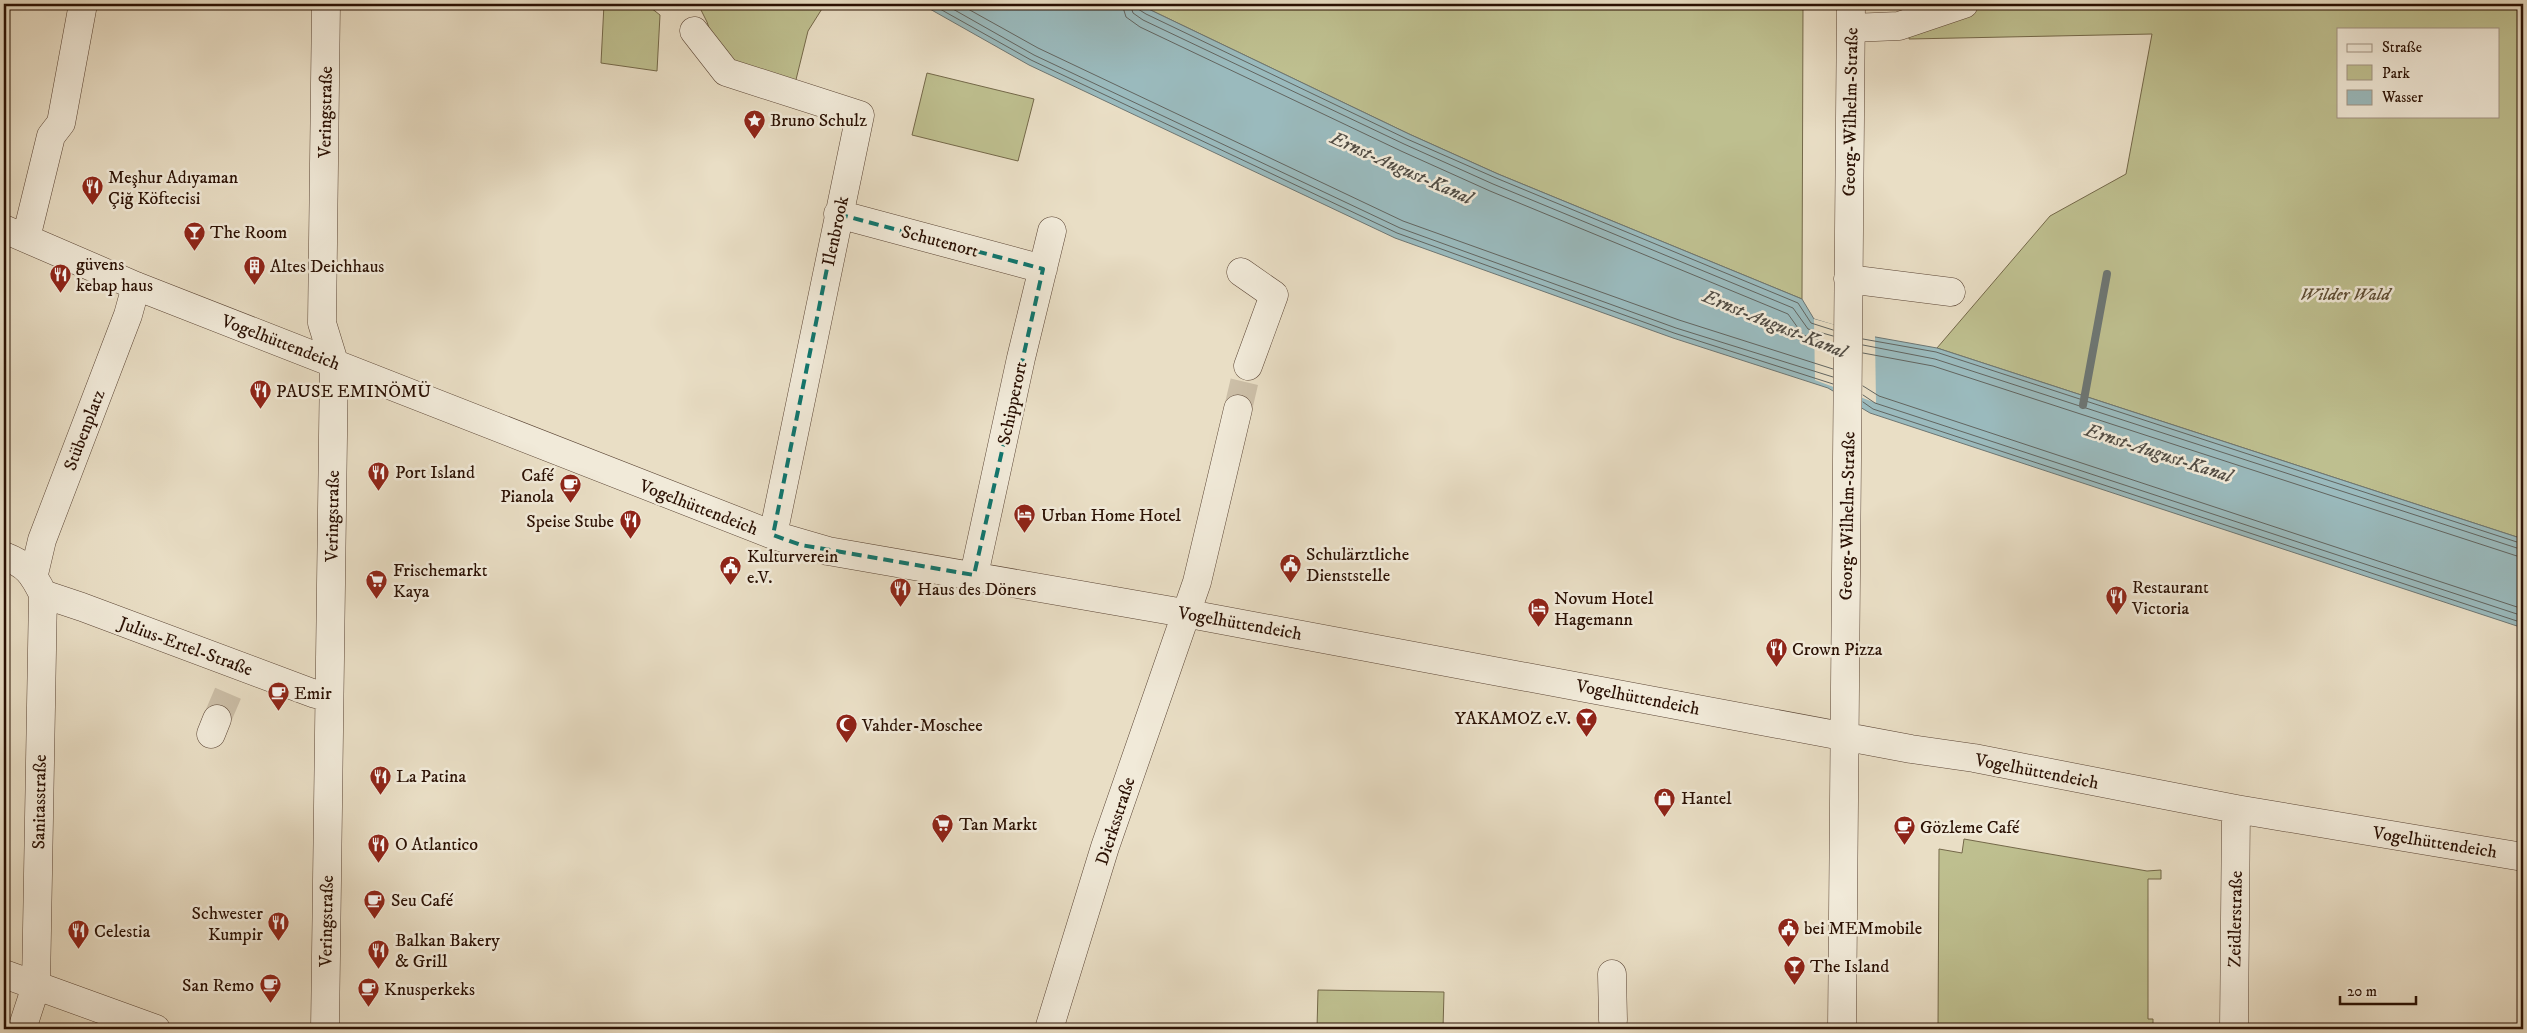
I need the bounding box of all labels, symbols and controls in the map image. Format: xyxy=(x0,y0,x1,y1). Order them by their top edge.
street label: Georg-Wilhelm-Straße xyxy=(1839,27,1863,197)
legend xyxy=(2337,28,2500,118)
text: Straße xyxy=(2382,38,2422,57)
text: Park xyxy=(2382,64,2411,83)
street label: Veringstraße xyxy=(314,66,338,159)
text: Wasser xyxy=(2381,88,2423,107)
place icon: Bruno Schulz xyxy=(742,108,766,139)
place label: Bruno Schulz xyxy=(770,110,867,132)
water label: Ernst-August-Kanal xyxy=(1326,126,1478,211)
place label: Meşhur Adıyaman Çiğ Köftecisi xyxy=(108,167,239,210)
restaurant icon: Meşhur Adıyaman Çiğ Köftecisi xyxy=(80,175,104,206)
street label: Ilenbrook xyxy=(818,194,854,268)
bar icon: The Room xyxy=(182,220,206,251)
street label: Schutenort xyxy=(899,221,981,263)
place label: The Room xyxy=(210,222,287,244)
place label: güvens kebap haus xyxy=(76,254,153,297)
building icon: Altes Deichhaus xyxy=(242,254,266,285)
place label: Altes Deichhaus xyxy=(270,256,384,278)
restaurant icon: güvens kebap haus xyxy=(48,262,72,293)
park label: Wilder Wald xyxy=(2300,284,2392,306)
water label: Ernst-August-Kanal xyxy=(1698,285,1852,364)
street label: Vogelhüttendeich xyxy=(217,310,344,376)
street label: Schipperort xyxy=(993,359,1033,447)
restaurant icon: PAUSE EMINÖMÜ xyxy=(248,379,272,410)
place label: PAUSE EMINÖMÜ xyxy=(276,381,431,403)
street label: Stübenplatz xyxy=(59,387,110,474)
water label: Ernst-August-Kanal xyxy=(2081,419,2237,489)
street label: Georg-Wilhelm-Straße xyxy=(1836,431,1860,601)
restaurant icon: Port Island xyxy=(367,460,391,491)
place label: Port Island xyxy=(395,462,475,484)
place label: Café Pianola xyxy=(500,465,555,508)
street label: Veringstraße xyxy=(321,470,345,563)
cafe icon: Café Pianola xyxy=(558,473,582,504)
street label: Vogelhüttendeich xyxy=(635,475,762,541)
hotel icon: Urban Home Hotel xyxy=(1013,503,1037,534)
place label: Urban Home Hotel xyxy=(1041,505,1182,527)
restaurant icon: Speise Stube xyxy=(618,509,642,540)
place label: Speise Stube xyxy=(526,511,614,533)
place label: Schulärztliche Dienststelle xyxy=(1306,544,1409,587)
place label: Kulturverein e.V. xyxy=(747,546,839,589)
public building icon: Schulärztliche Dienststelle xyxy=(1278,552,1302,583)
public building icon: Kulturverein e.V. xyxy=(719,554,743,585)
place label: Frischemarkt Kaya xyxy=(393,560,488,603)
supermarket icon: Frischemarkt Kaya xyxy=(365,568,389,599)
restaurant icon: Haus des Döners xyxy=(889,577,913,608)
place label: Restaurant Victoria xyxy=(2131,577,2209,620)
place label: Haus des Döners xyxy=(917,579,1036,601)
restaurant icon: Restaurant Victoria xyxy=(2104,585,2128,616)
place label: Novum Hotel Hagemann xyxy=(1554,588,1654,631)
hotel icon: Novum Hotel Hagemann xyxy=(1526,596,1550,627)
street label: Vogelhüttendeich xyxy=(1175,602,1304,646)
street label: Julius-Ertel-Straße xyxy=(114,612,256,681)
restaurant icon: Crown Pizza xyxy=(1764,637,1788,668)
place label: Crown Pizza xyxy=(1792,639,1883,661)
street label: Vogelhüttendeich xyxy=(1573,675,1702,721)
cafe icon: Emir xyxy=(266,681,290,712)
place label: Emir xyxy=(294,683,332,705)
bar icon: YAKAMOZ e.V. xyxy=(1575,706,1599,737)
place label: YAKAMOZ e.V. xyxy=(1455,708,1571,730)
mosque icon: Vahder-Moschee xyxy=(834,713,858,744)
place label: Vahder-Moschee xyxy=(861,715,983,737)
street label: Vogelhüttendeich xyxy=(1972,749,2101,795)
street label: Sanitasstraße xyxy=(28,754,52,850)
restaurant icon: La Patina xyxy=(368,764,392,795)
place label: La Patina xyxy=(396,766,466,788)
street label: Dierksstraße xyxy=(1091,774,1141,868)
shop icon: Hantel xyxy=(1653,786,1677,817)
place label: Hantel xyxy=(1681,788,1732,810)
supermarket icon: Tan Markt xyxy=(931,812,955,843)
place label: Tan Markt xyxy=(959,814,1037,836)
cafe icon: Gözleme Café xyxy=(1892,815,1916,846)
place label: Gözleme Café xyxy=(1920,817,2020,839)
street label: Vogelhüttendeich xyxy=(2370,822,2499,864)
restaurant icon: O Atlantico xyxy=(367,832,391,863)
place label: O Atlantico xyxy=(395,834,478,856)
street label: Zeidlerstraße xyxy=(2224,871,2248,967)
street label: Veringstraße xyxy=(315,875,339,968)
cafe icon: Seu Café xyxy=(363,888,387,919)
place label: Seu Café xyxy=(391,890,454,912)
place label: Schwester Kumpir xyxy=(192,903,263,946)
restaurant icon: Schwester Kumpir xyxy=(267,911,291,942)
public building icon: bei MEMmobile xyxy=(1776,916,1800,947)
place label: bei MEMmobile xyxy=(1804,918,1922,940)
restaurant icon: Celestia xyxy=(66,919,90,950)
place label: Celestia xyxy=(94,921,151,943)
place label: Balkan Bakery & Grill xyxy=(395,930,500,973)
restaurant icon: Balkan Bakery & Grill xyxy=(367,938,391,969)
bar icon: The Island xyxy=(1782,954,1806,985)
place label: The Island xyxy=(1810,956,1889,978)
cafe icon: San Remo xyxy=(258,973,282,1004)
scale bar xyxy=(2340,973,2416,1005)
place label: San Remo xyxy=(182,975,254,997)
cafe icon: Knusperkeks xyxy=(356,977,380,1008)
place label: Knusperkeks xyxy=(384,979,475,1001)
text: 20 m xyxy=(2347,982,2377,1001)

